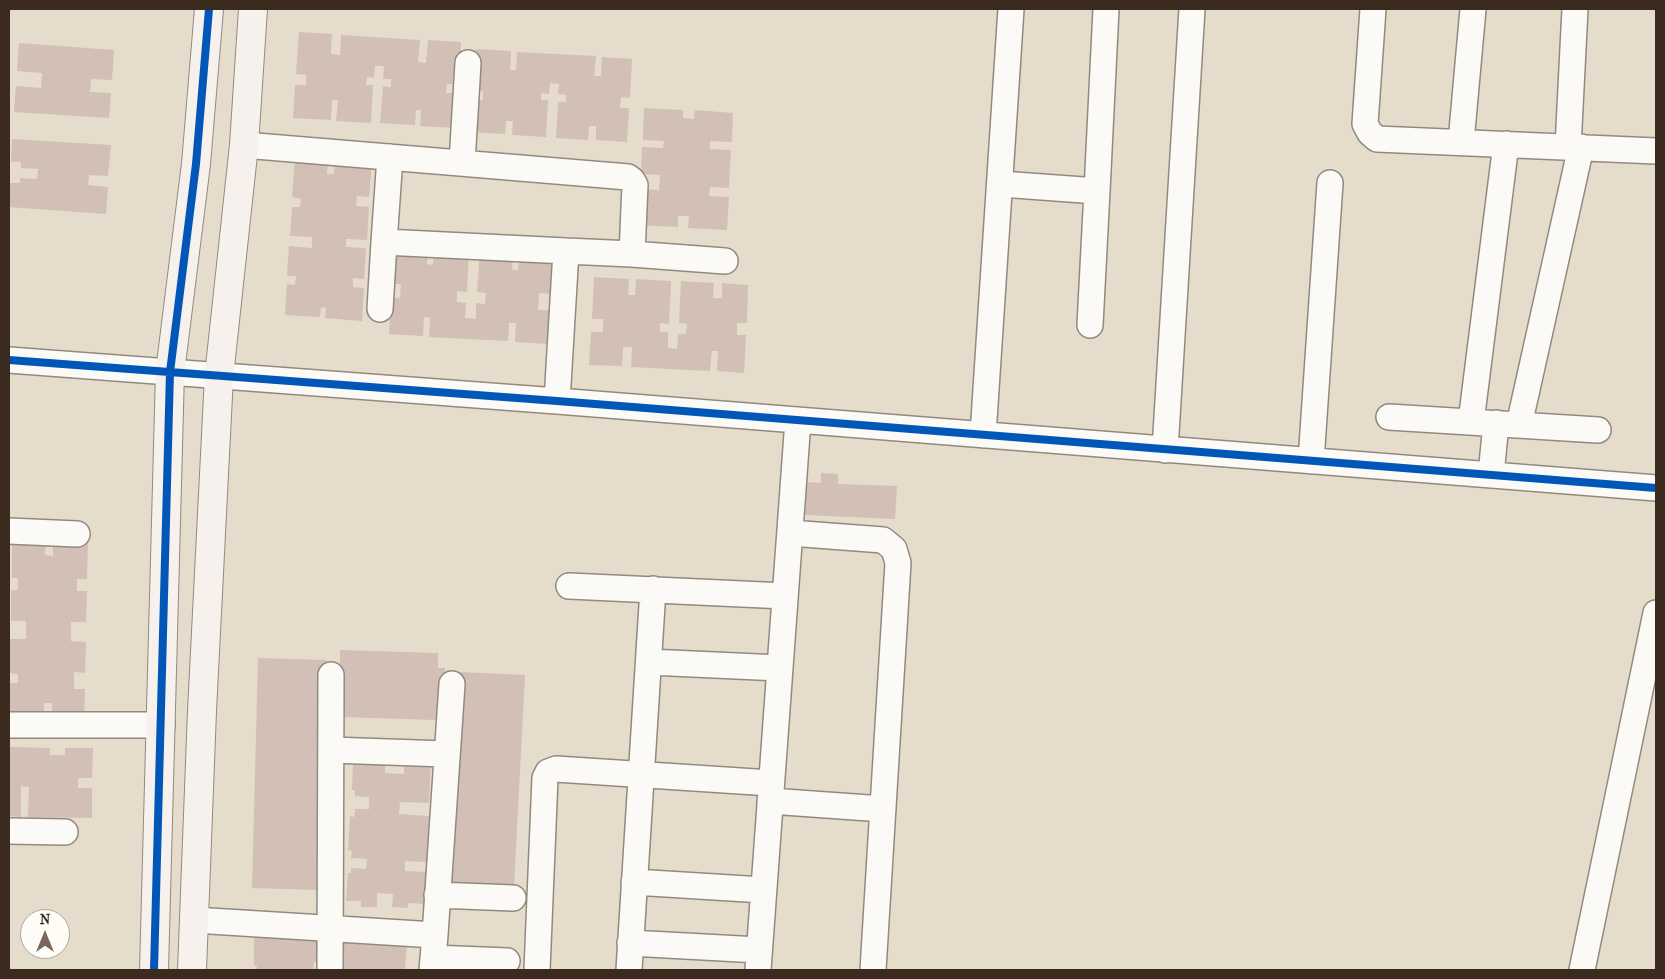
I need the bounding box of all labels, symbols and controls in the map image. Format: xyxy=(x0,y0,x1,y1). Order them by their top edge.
north arrow xyxy=(20,909,70,959)
text: N xyxy=(40,911,50,928)

